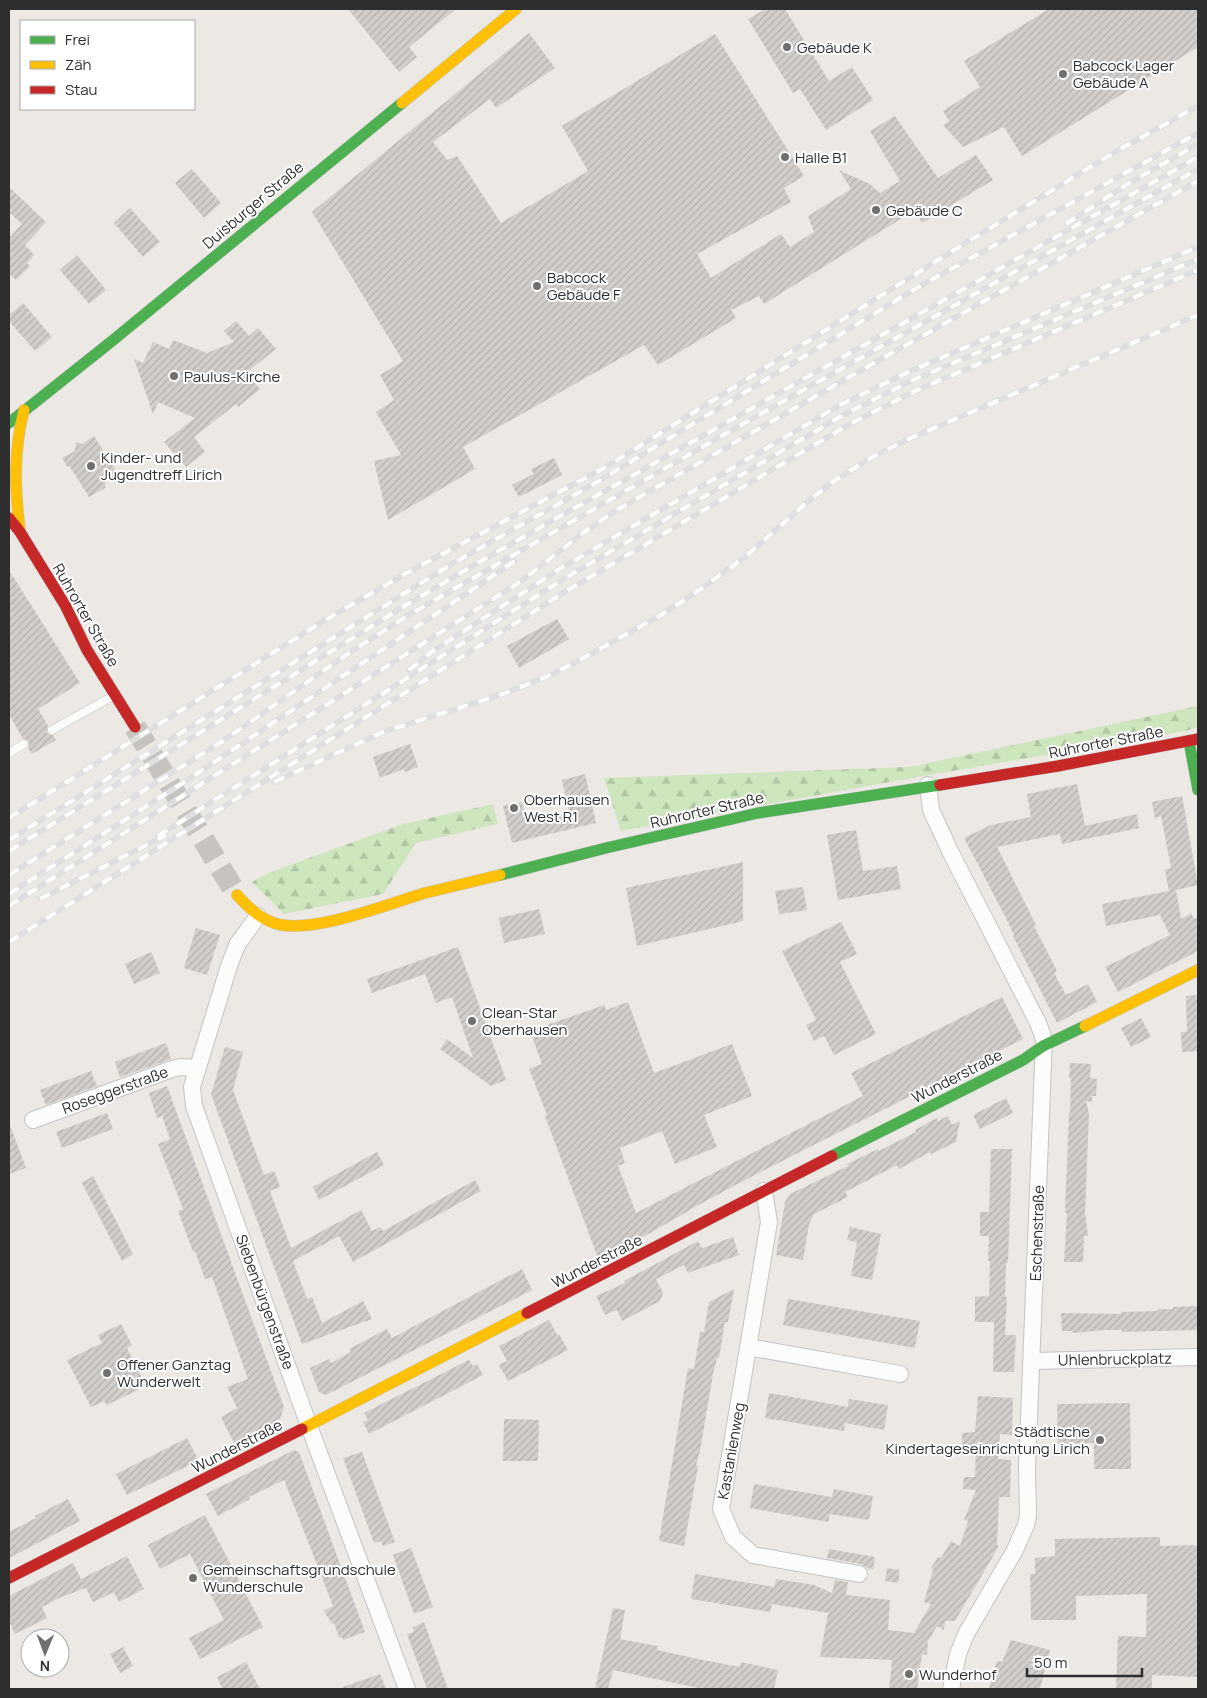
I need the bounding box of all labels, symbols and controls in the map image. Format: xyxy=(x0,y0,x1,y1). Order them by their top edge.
legend xyxy=(20,20,195,110)
text: Frei xyxy=(65,29,90,50)
place label: Gebäude K xyxy=(797,37,872,58)
marker: Gebäude K xyxy=(781,41,793,53)
text: Zäh xyxy=(65,54,92,75)
place label: Babcock Lager Gebäude A xyxy=(1073,55,1175,93)
marker: Babcock Lager Gebäude A xyxy=(1057,68,1069,80)
text: Stau xyxy=(65,79,98,100)
place label: Halle B1 xyxy=(795,147,847,168)
marker: Halle B1 xyxy=(779,151,791,163)
street label: Duisburger Straße xyxy=(198,156,308,253)
place label: Gebäude C xyxy=(886,200,963,221)
marker: Gebäude C xyxy=(870,204,882,216)
place label: Babcock Gebäude F xyxy=(547,267,621,305)
marker: Babcock Gebäude F xyxy=(531,280,543,292)
place label: Paulus-Kirche xyxy=(184,366,280,387)
marker: Paulus-Kirche xyxy=(168,370,180,382)
place label: Kinder- und Jugendtreff Lirich xyxy=(101,447,222,485)
marker: Kinder- und Jugendtreff Lirich xyxy=(85,460,97,472)
street label: Ruhrorter Straße xyxy=(48,559,124,671)
street label: Ruhrorter Straße xyxy=(1047,721,1165,763)
street label: Ruhrorter Straße xyxy=(648,787,766,833)
place label: Oberhausen West R1 xyxy=(524,789,609,827)
marker: Oberhausen West R1 xyxy=(508,802,520,814)
place label: Clean-Star Oberhausen xyxy=(482,1002,567,1040)
marker: Clean-Star Oberhausen xyxy=(466,1015,478,1027)
street label: Wunderstraße xyxy=(908,1044,1006,1108)
street label: Roseggerstraße xyxy=(59,1061,171,1119)
street label: Eschenstraße xyxy=(1025,1184,1049,1281)
street label: Wunderstraße xyxy=(548,1229,646,1293)
street label: Siebenbürgenstraße xyxy=(231,1232,299,1373)
street label: Uhlenbruckplatz xyxy=(1058,1348,1172,1370)
place label: Offener Ganztag Wunderwelt xyxy=(117,1354,231,1392)
marker: Offener Ganztag Wunderwelt xyxy=(101,1367,113,1379)
street label: Kastanienweg xyxy=(712,1401,750,1501)
street label: Wunderstraße xyxy=(188,1414,286,1478)
place label: Städtische Kindertageseinrichtung Lirich xyxy=(886,1421,1090,1459)
marker: Städtische Kindertageseinrichtung Lirich xyxy=(1094,1434,1106,1446)
place label: Gemeinschaftsgrundschule Wunderschule xyxy=(203,1559,396,1597)
marker: Gemeinschaftsgrundschule Wunderschule xyxy=(187,1572,199,1584)
north arrow xyxy=(20,1628,70,1678)
scale bar xyxy=(1027,1646,1142,1678)
text: 50 m xyxy=(1034,1652,1068,1673)
text: N xyxy=(40,1657,50,1676)
place label: Wunderhof xyxy=(919,1664,997,1685)
marker: Wunderhof xyxy=(903,1668,915,1680)

